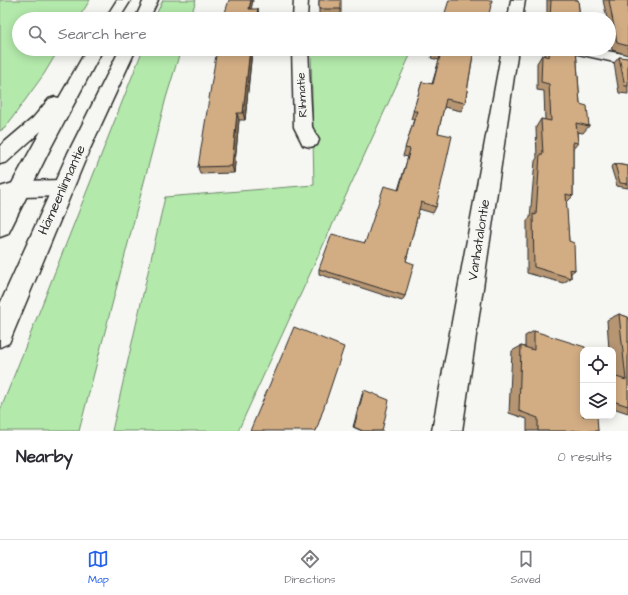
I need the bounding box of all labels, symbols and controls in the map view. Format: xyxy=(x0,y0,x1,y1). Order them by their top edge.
search box xyxy=(12,12,616,56)
icon: search xyxy=(26,23,48,45)
text: Search here xyxy=(58,24,147,45)
street label: Rihmatie xyxy=(292,72,312,118)
street label: Hämeenlinnantie xyxy=(33,141,91,238)
street label: Vanhatalontie xyxy=(463,197,495,282)
map controls xyxy=(580,347,616,419)
button: locate xyxy=(580,347,616,383)
button: layers xyxy=(580,383,616,419)
text: Nearby xyxy=(16,445,73,469)
text: 0 results xyxy=(557,448,612,466)
tab: Map xyxy=(87,548,109,587)
tab: Directions xyxy=(284,548,336,587)
tab: Saved xyxy=(511,548,541,587)

